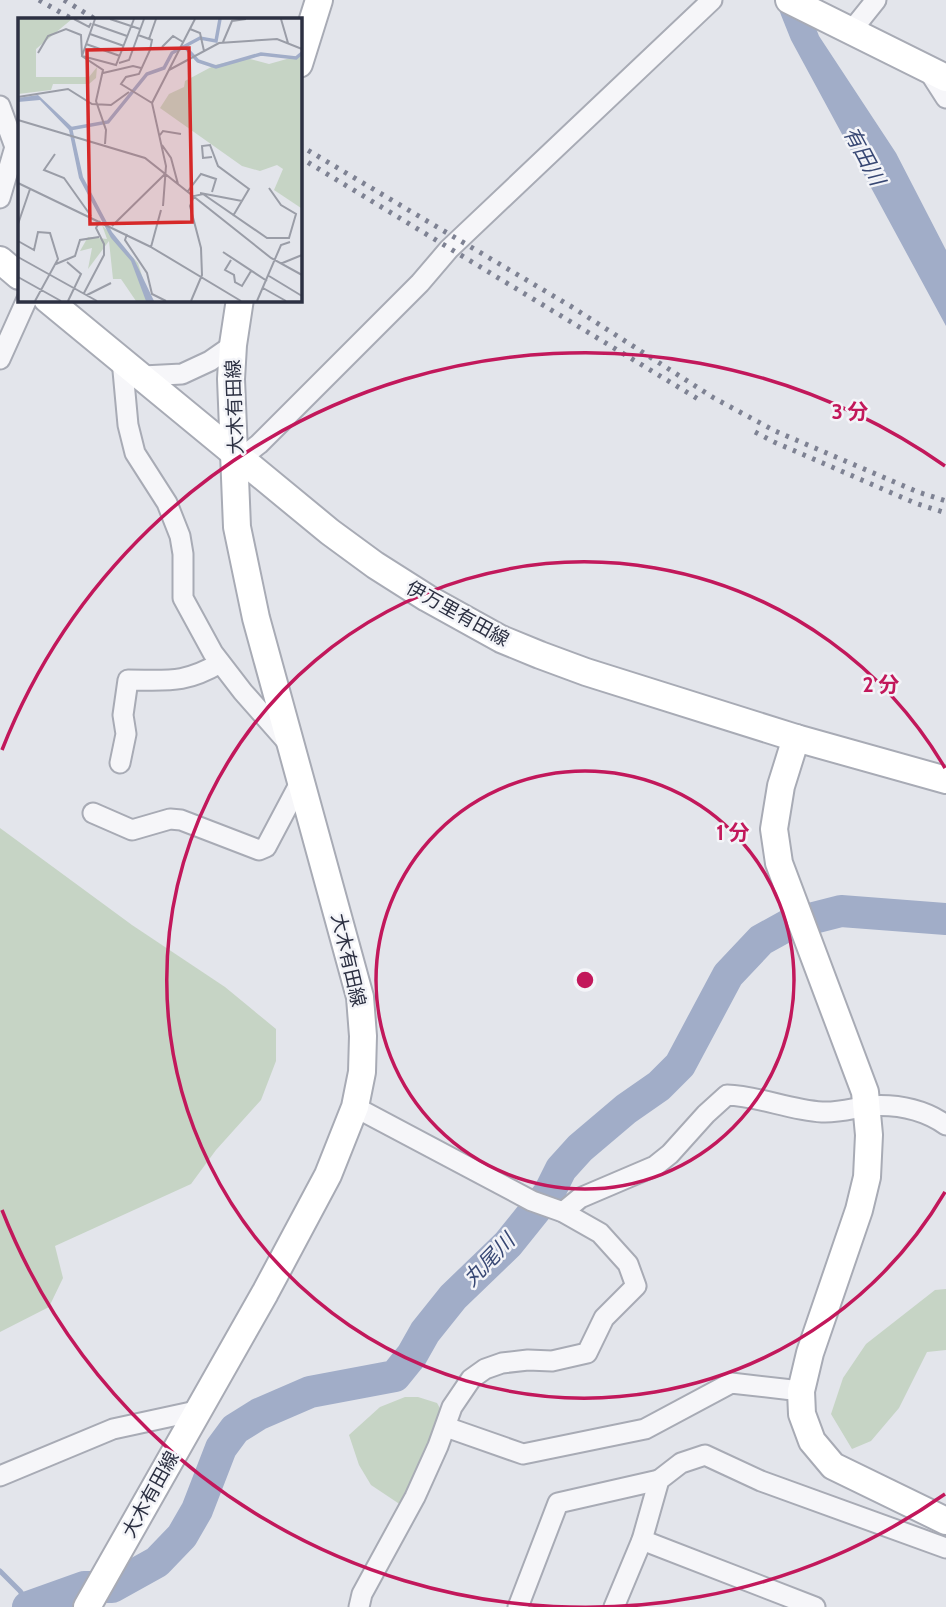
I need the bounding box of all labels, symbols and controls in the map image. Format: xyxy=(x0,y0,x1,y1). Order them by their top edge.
inset map xyxy=(18,18,301,301)
water label: 有田川 xyxy=(839,122,891,191)
street label: 大木有田線 xyxy=(221,359,248,455)
text: 3 分 xyxy=(831,399,869,424)
street label: 伊万里有田線 xyxy=(402,576,513,651)
text: 2 分 xyxy=(863,672,899,697)
text: 1 分 xyxy=(716,820,750,845)
street label: 大木有田線 xyxy=(327,911,370,1009)
centre of rings xyxy=(573,968,597,992)
water label: 丸尾川 xyxy=(458,1227,521,1291)
street label: 大木有田線 xyxy=(117,1447,184,1541)

